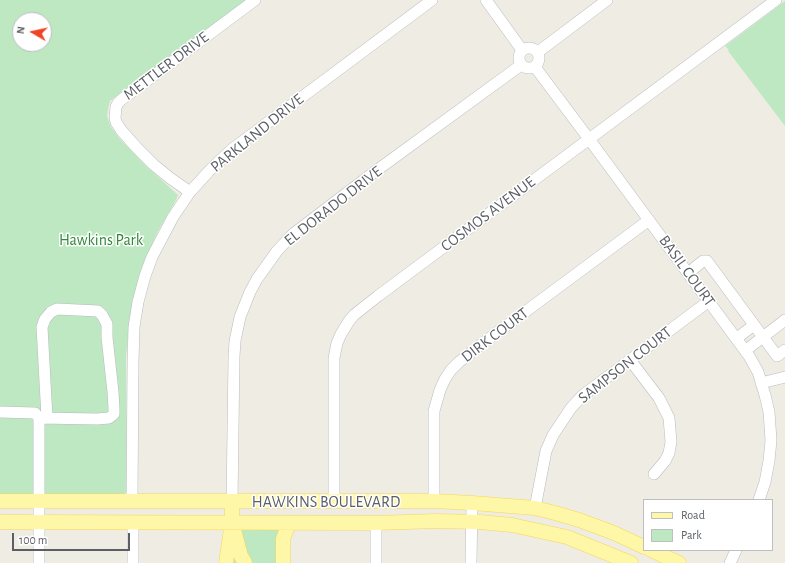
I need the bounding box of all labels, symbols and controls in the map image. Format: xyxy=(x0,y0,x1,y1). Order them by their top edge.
north arrow xyxy=(12,12,52,52)
text: N xyxy=(15,26,27,35)
street label: METTLER DRIVE xyxy=(120,28,212,104)
street label: PARKLAND DRIVE xyxy=(207,90,307,176)
street label: EL DORADO DRIVE xyxy=(280,162,386,250)
street label: COSMOS AVENUE xyxy=(437,172,539,256)
park label: Hawkins Park xyxy=(59,230,143,250)
street label: BASIL COURT xyxy=(655,232,719,310)
street label: DIRK COURT xyxy=(457,303,533,367)
street label: SAMPSON COURT xyxy=(574,322,676,408)
street label: HAWKINS BOULEVARD xyxy=(252,492,400,512)
legend xyxy=(643,499,773,551)
text: Road xyxy=(681,509,705,521)
scale bar xyxy=(14,525,132,551)
text: Park xyxy=(681,529,702,541)
text: 100 m xyxy=(19,534,47,546)

